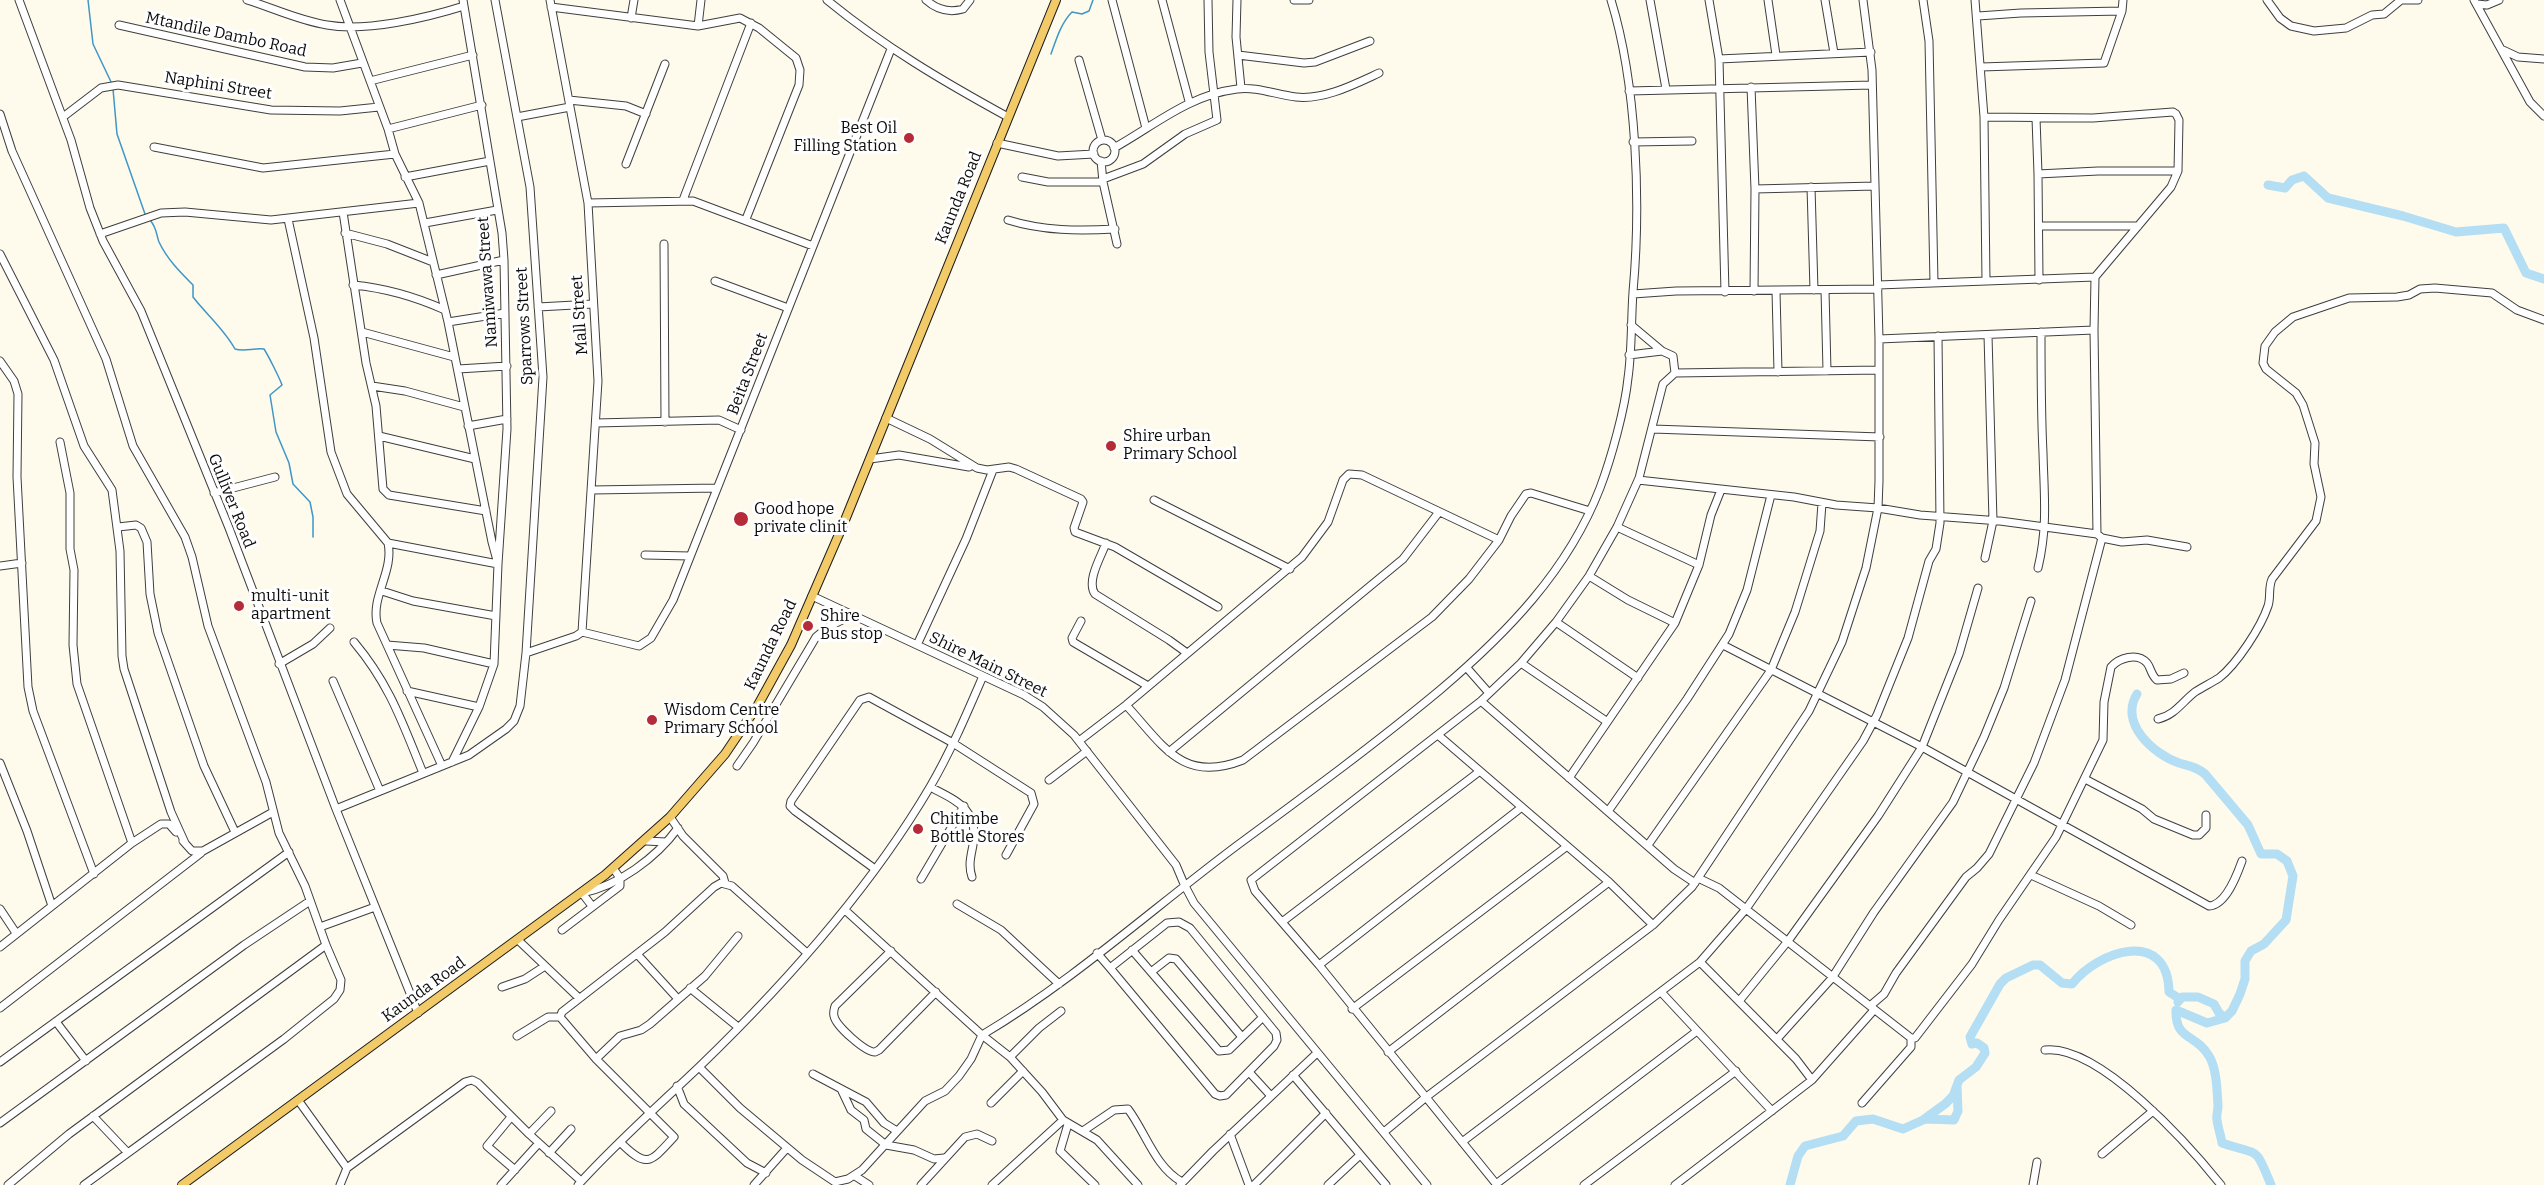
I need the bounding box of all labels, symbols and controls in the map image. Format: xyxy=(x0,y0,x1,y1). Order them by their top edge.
street label: Mtandile Dambo Road xyxy=(144,9,308,61)
street label: Naphini Street xyxy=(163,68,273,104)
place label: Best Oil Filling Station xyxy=(794,119,897,157)
marker: Best Oil Filling Station xyxy=(902,131,916,145)
street label: Kaunda Road xyxy=(932,149,986,247)
street label: Namiwawa Street xyxy=(474,216,502,348)
street label: Sparrows Street xyxy=(512,266,538,386)
street label: Mall Street xyxy=(568,274,592,356)
street label: Beita Street xyxy=(724,330,772,418)
place label: Shire urban Primary School xyxy=(1123,427,1237,465)
marker: Shire urban Primary School xyxy=(1104,439,1118,453)
street label: Gulliver Road xyxy=(203,451,259,551)
place label: Good hope private clinit xyxy=(754,500,847,538)
marker: Good hope private clinit xyxy=(732,510,750,528)
place label: multi-unit apartment xyxy=(251,587,331,625)
street label: Kaunda Road xyxy=(741,597,801,693)
marker: multi-unit apartment xyxy=(232,599,246,613)
place label: Shire Bus stop xyxy=(820,607,883,645)
marker: Shire Bus stop xyxy=(801,619,815,633)
street label: Shire Main Street xyxy=(926,628,1050,702)
place label: Wisdom Centre Primary School xyxy=(664,701,779,739)
marker: Wisdom Centre Primary School xyxy=(645,713,659,727)
place label: Chitimbe Bottle Stores xyxy=(930,810,1025,848)
marker: Chitimbe Bottle Stores xyxy=(911,822,925,836)
street label: Kaunda Road xyxy=(379,953,469,1027)

